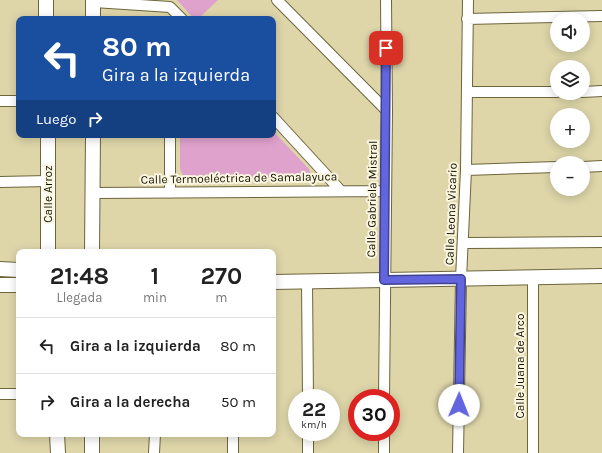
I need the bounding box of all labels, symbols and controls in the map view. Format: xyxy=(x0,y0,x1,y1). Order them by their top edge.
map controls xyxy=(550,12,590,196)
button: sound xyxy=(550,12,590,52)
text: 80 m xyxy=(102,30,171,63)
pin xyxy=(369,31,403,65)
icon: left xyxy=(36,32,88,84)
icon: arrive xyxy=(375,37,397,59)
button: layers xyxy=(550,60,590,100)
text: Gira a la izquierda xyxy=(102,64,250,86)
icon: right xyxy=(84,108,106,130)
button: + xyxy=(550,108,590,148)
text: Luego xyxy=(36,110,76,128)
street label: Calle Gabriela Mistral xyxy=(364,140,380,258)
button: − xyxy=(550,156,590,196)
street label: Calle Leona Vicario xyxy=(442,163,460,265)
street label: Calle Arroz xyxy=(41,165,55,223)
street label: Calle Termoeléctrica de Samalayuca xyxy=(141,169,337,187)
text: 21:48 xyxy=(50,262,109,290)
text: 1 xyxy=(151,262,159,290)
text: 270 xyxy=(201,262,242,290)
text: Llegada xyxy=(57,290,102,305)
text: min xyxy=(143,290,167,305)
text: m xyxy=(215,290,227,305)
street label: Calle Juana de Arco xyxy=(513,313,527,419)
icon: left xyxy=(36,335,58,357)
text: Gira a la izquierda xyxy=(70,337,201,355)
text: 80 m xyxy=(220,337,256,355)
position arrow xyxy=(438,384,480,426)
speed limit sign: 30 xyxy=(348,389,400,441)
icon: right xyxy=(36,391,58,413)
text: Gira a la derecha xyxy=(70,393,190,411)
text: 50 m xyxy=(221,393,256,411)
text: 22 xyxy=(302,398,326,421)
text: km/h xyxy=(301,419,327,431)

